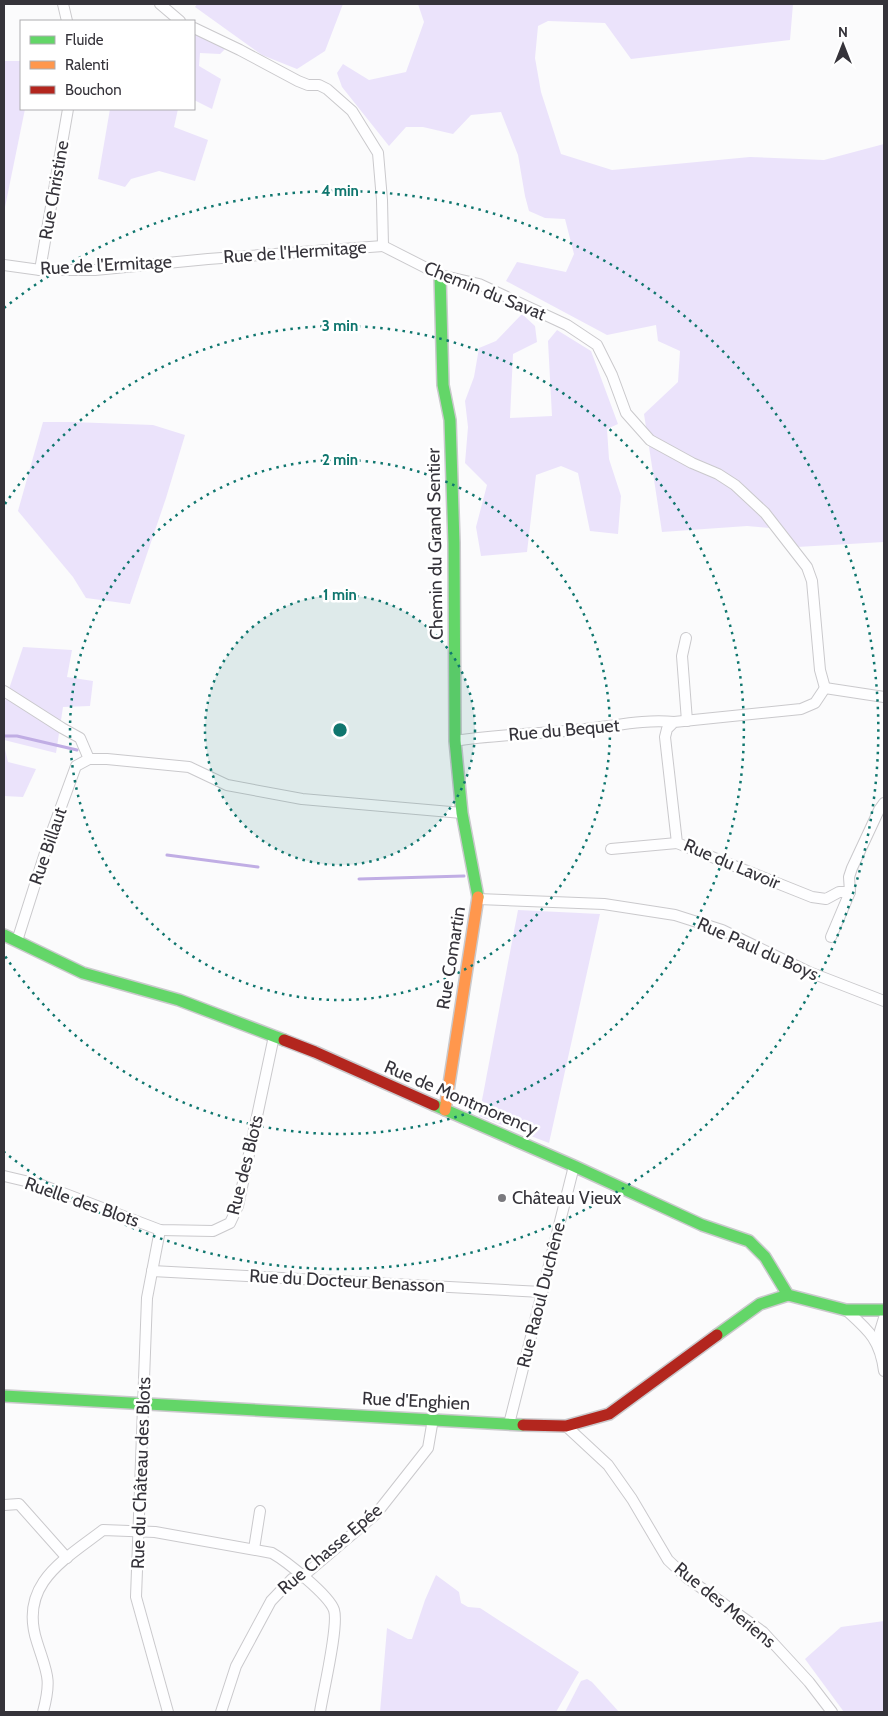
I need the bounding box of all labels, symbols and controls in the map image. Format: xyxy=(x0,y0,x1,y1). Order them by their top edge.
legend xyxy=(20,20,195,110)
north arrow xyxy=(818,20,868,70)
text: N xyxy=(838,23,848,41)
text: Fluide xyxy=(65,31,104,49)
text: Ralenti xyxy=(65,56,109,74)
text: Bouchon xyxy=(65,81,122,99)
street label: Rue Christine xyxy=(34,139,74,241)
text: 4 min xyxy=(321,182,359,200)
street label: Rue de l'Hermitage xyxy=(223,236,367,268)
street label: Rue de l'Ermitage xyxy=(40,251,172,279)
street label: Chemin du Savat xyxy=(421,257,549,325)
text: 3 min xyxy=(322,317,358,335)
street label: Chemin du Grand Sentier xyxy=(422,448,448,640)
text: 2 min xyxy=(322,451,358,469)
text: 1 min xyxy=(323,586,357,604)
street label: Rue du Bequet xyxy=(507,714,621,746)
centre of rings xyxy=(331,721,349,739)
street label: Rue Billaut xyxy=(25,804,71,888)
street label: Rue du Lavoir xyxy=(681,834,784,894)
street label: Rue Comartin xyxy=(432,905,470,1011)
street label: Rue Paul du Boys xyxy=(694,912,822,986)
street label: Rue de Montmorency xyxy=(381,1056,541,1140)
street label: Rue des Blots xyxy=(222,1113,268,1217)
street label: Ruelle des Blots xyxy=(22,1172,142,1232)
place label: Château Vieux xyxy=(512,1187,622,1209)
marker: Château Vieux xyxy=(496,1192,508,1204)
street label: Rue Raoul Duchêne xyxy=(512,1220,570,1370)
street label: Rue du Docteur Benasson xyxy=(249,1265,445,1297)
street label: Rue du Château des Blots xyxy=(127,1377,155,1569)
street label: Rue d'Enghien xyxy=(361,1387,471,1415)
street label: Rue Chasse Epée xyxy=(273,1499,387,1599)
street label: Rue des Meriens xyxy=(670,1557,780,1653)

